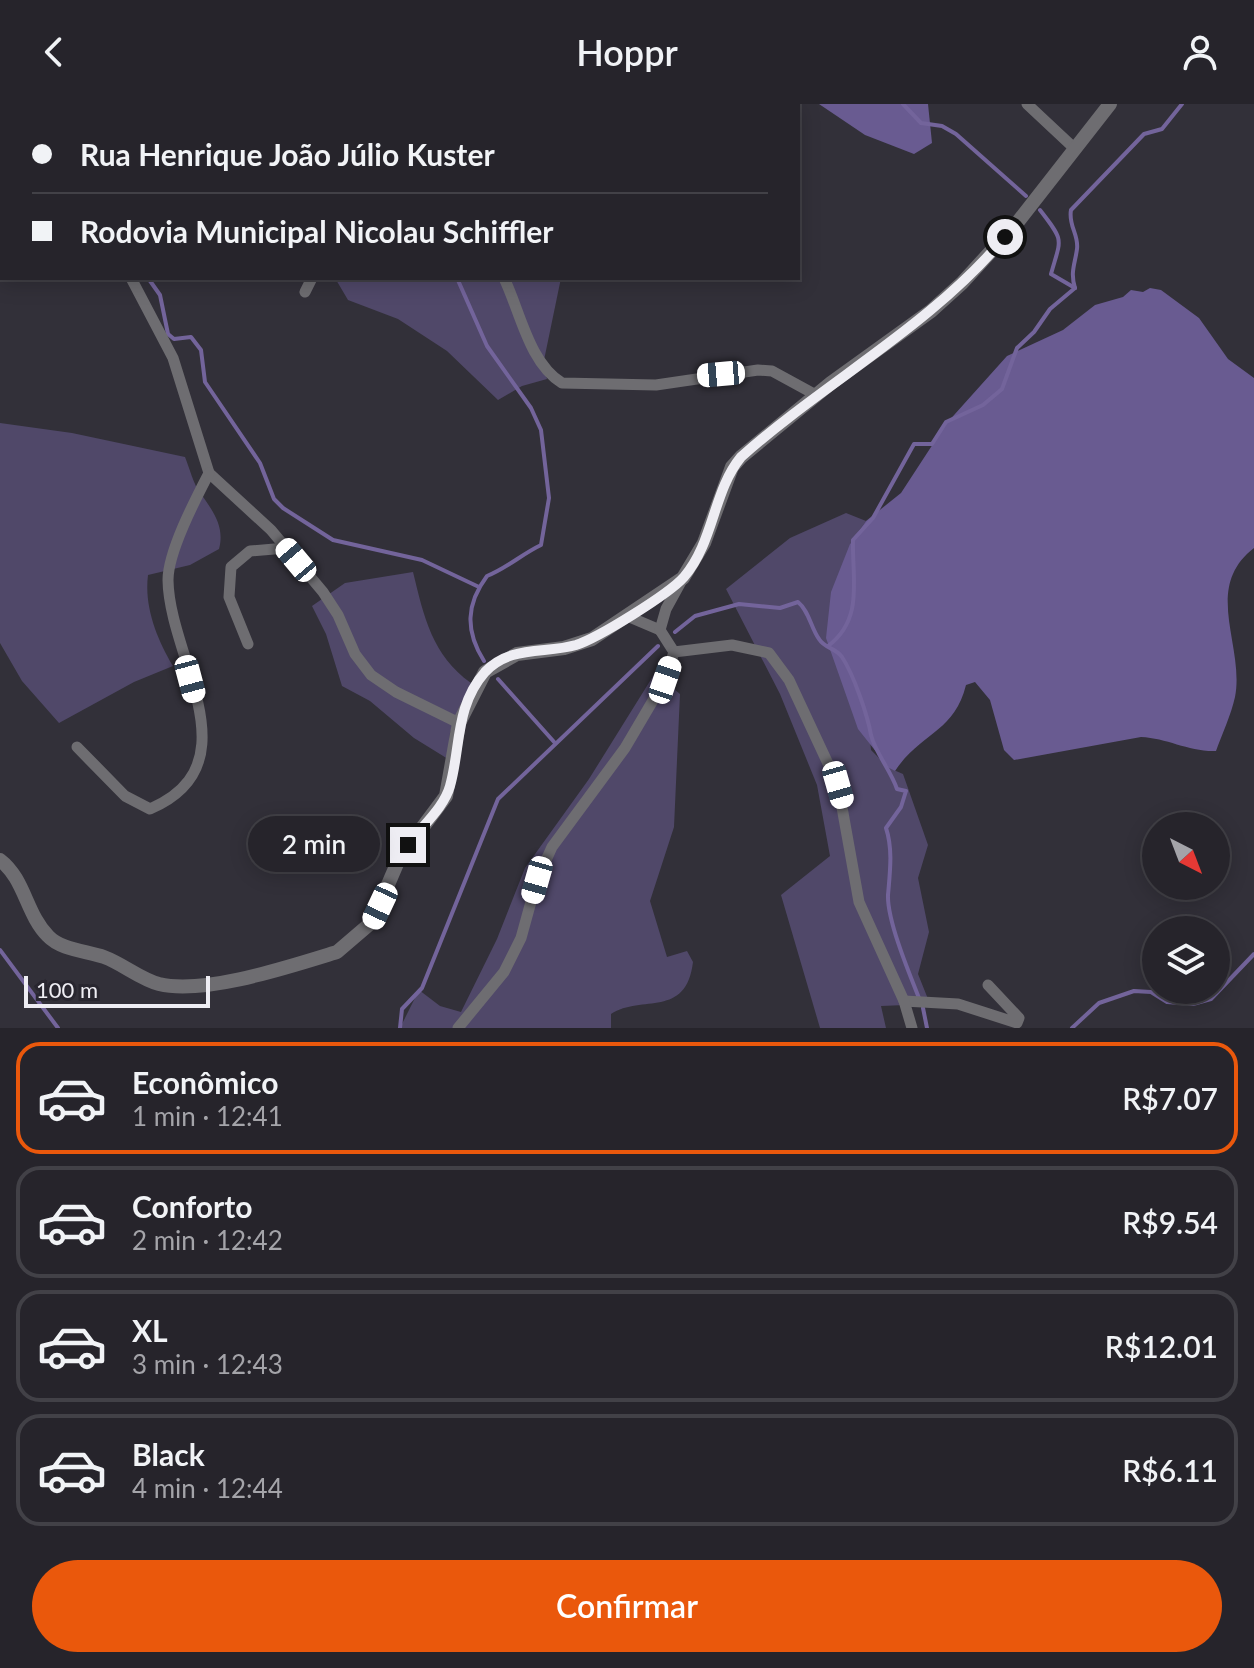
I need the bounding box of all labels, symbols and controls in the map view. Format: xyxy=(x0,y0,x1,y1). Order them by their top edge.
icon: back xyxy=(32,30,76,74)
text: Hoppr xyxy=(576,30,678,74)
icon: person xyxy=(1178,30,1222,74)
text: Rua Henrique João Júlio Kuster xyxy=(80,136,495,172)
text: Rodovia Municipal Nicolau Schiffler xyxy=(80,213,553,249)
route start xyxy=(987,219,1023,255)
car xyxy=(696,360,746,388)
car xyxy=(271,534,321,586)
car xyxy=(172,653,208,705)
car xyxy=(646,653,684,707)
car xyxy=(820,759,856,811)
north arrow xyxy=(1142,812,1230,900)
map controls xyxy=(1142,812,1230,1004)
callout: 2 min xyxy=(248,817,380,873)
route end xyxy=(390,827,426,863)
text: 2 min xyxy=(282,828,346,860)
car xyxy=(519,854,555,906)
car xyxy=(359,879,401,933)
button: layers xyxy=(1142,916,1230,1004)
scale bar xyxy=(24,972,210,1008)
text: 100 m xyxy=(36,976,98,1003)
icon: car xyxy=(36,1062,108,1134)
text: Econômico xyxy=(132,1064,278,1100)
text: R$7.07 xyxy=(1122,1080,1218,1116)
text: 1 min · 12:41 xyxy=(132,1100,283,1132)
icon: car xyxy=(36,1186,108,1258)
text: Conforto xyxy=(132,1188,252,1224)
text: R$9.54 xyxy=(1122,1204,1218,1240)
text: 2 min · 12:42 xyxy=(132,1224,283,1256)
icon: car xyxy=(36,1310,108,1382)
text: XL xyxy=(132,1312,168,1348)
text: R$12.01 xyxy=(1105,1328,1218,1364)
text: 3 min · 12:43 xyxy=(132,1348,283,1380)
icon: car xyxy=(36,1434,108,1506)
text: Black xyxy=(132,1436,205,1472)
text: R$6.11 xyxy=(1122,1452,1218,1488)
text: 4 min · 12:44 xyxy=(132,1472,283,1504)
button: Confirmar xyxy=(32,1560,1222,1652)

